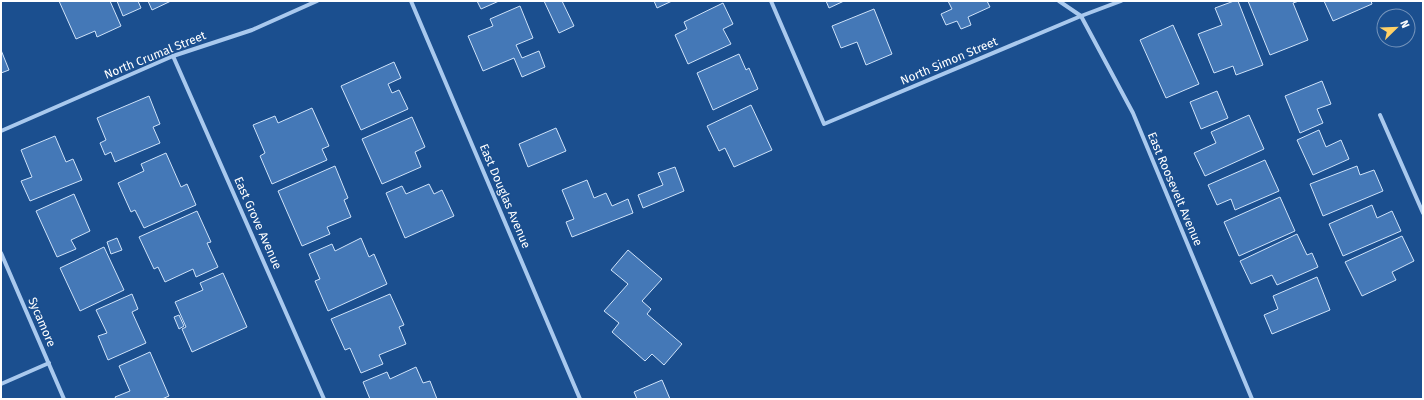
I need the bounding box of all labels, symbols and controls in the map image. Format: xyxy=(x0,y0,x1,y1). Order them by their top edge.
north arrow xyxy=(1376,8,1416,48)
text: N xyxy=(1397,18,1412,30)
street label: North Crumal Street xyxy=(102,28,209,82)
street label: North Simon Street xyxy=(898,34,1000,88)
street label: East Roosevelt Avenue xyxy=(1145,130,1205,248)
street label: East Douglas Avenue xyxy=(477,142,533,250)
street label: East Grove Avenue xyxy=(231,174,285,272)
street label: Sycamore xyxy=(25,295,59,349)

